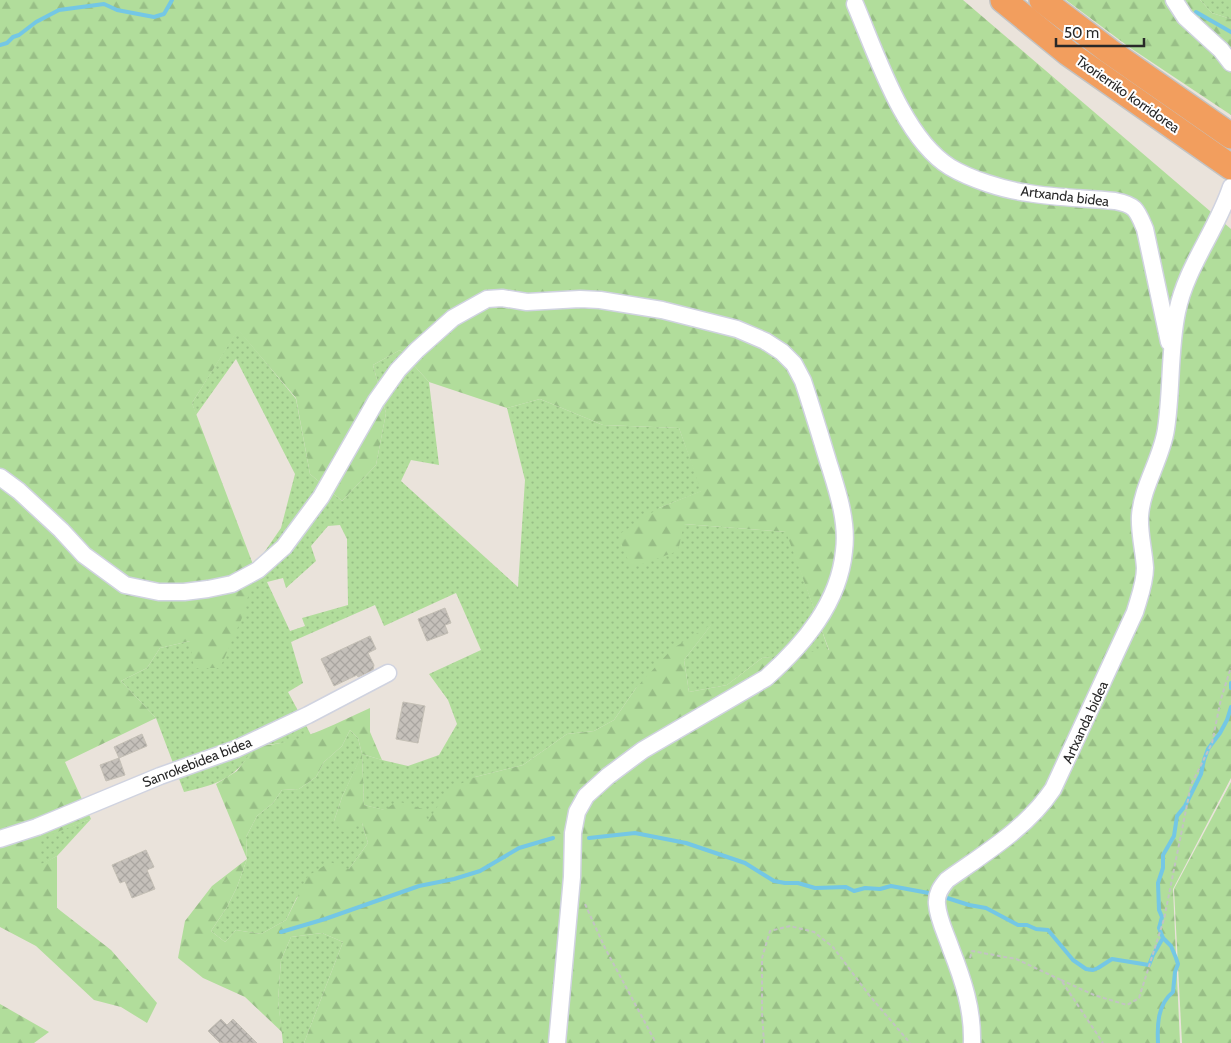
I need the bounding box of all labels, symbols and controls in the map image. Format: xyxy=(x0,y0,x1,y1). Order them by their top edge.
scale bar xyxy=(1056,15,1144,47)
text: 50 m xyxy=(1064,24,1099,42)
street label: Txorierriko korridorea xyxy=(1073,51,1184,137)
street label: Artxanda bidea xyxy=(1020,182,1111,210)
street label: Artxanda bidea xyxy=(1058,678,1112,766)
street label: Sanrokebidea bidea xyxy=(140,733,255,791)

